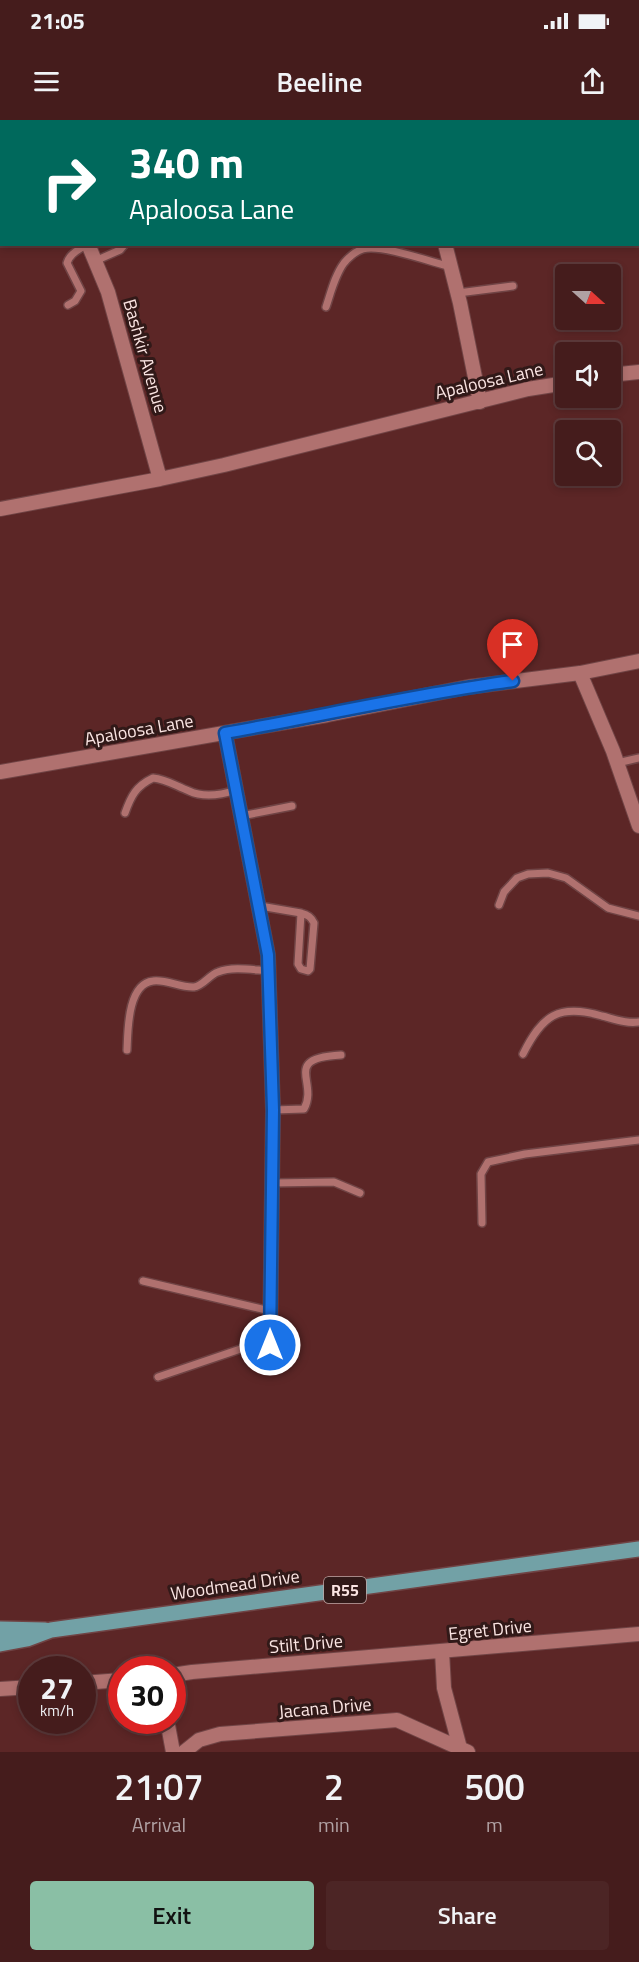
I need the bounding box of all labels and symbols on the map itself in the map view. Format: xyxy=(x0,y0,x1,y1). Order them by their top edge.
north arrow xyxy=(555,264,621,330)
street label: Bashkir Avenue xyxy=(116,296,175,416)
street label: Apaloosa Lane xyxy=(432,355,546,406)
pin xyxy=(487,619,538,681)
street label: Apaloosa Lane xyxy=(82,707,195,752)
position arrow xyxy=(238,1313,302,1377)
street label: Woodmead Drive xyxy=(169,1562,301,1607)
road number: R55 xyxy=(324,1577,366,1603)
street label: Egret Drive xyxy=(447,1612,533,1647)
street label: Stilt Drive xyxy=(268,1627,344,1660)
speed limit sign: 30 xyxy=(108,1656,186,1734)
street label: Jacana Drive xyxy=(277,1690,373,1725)

